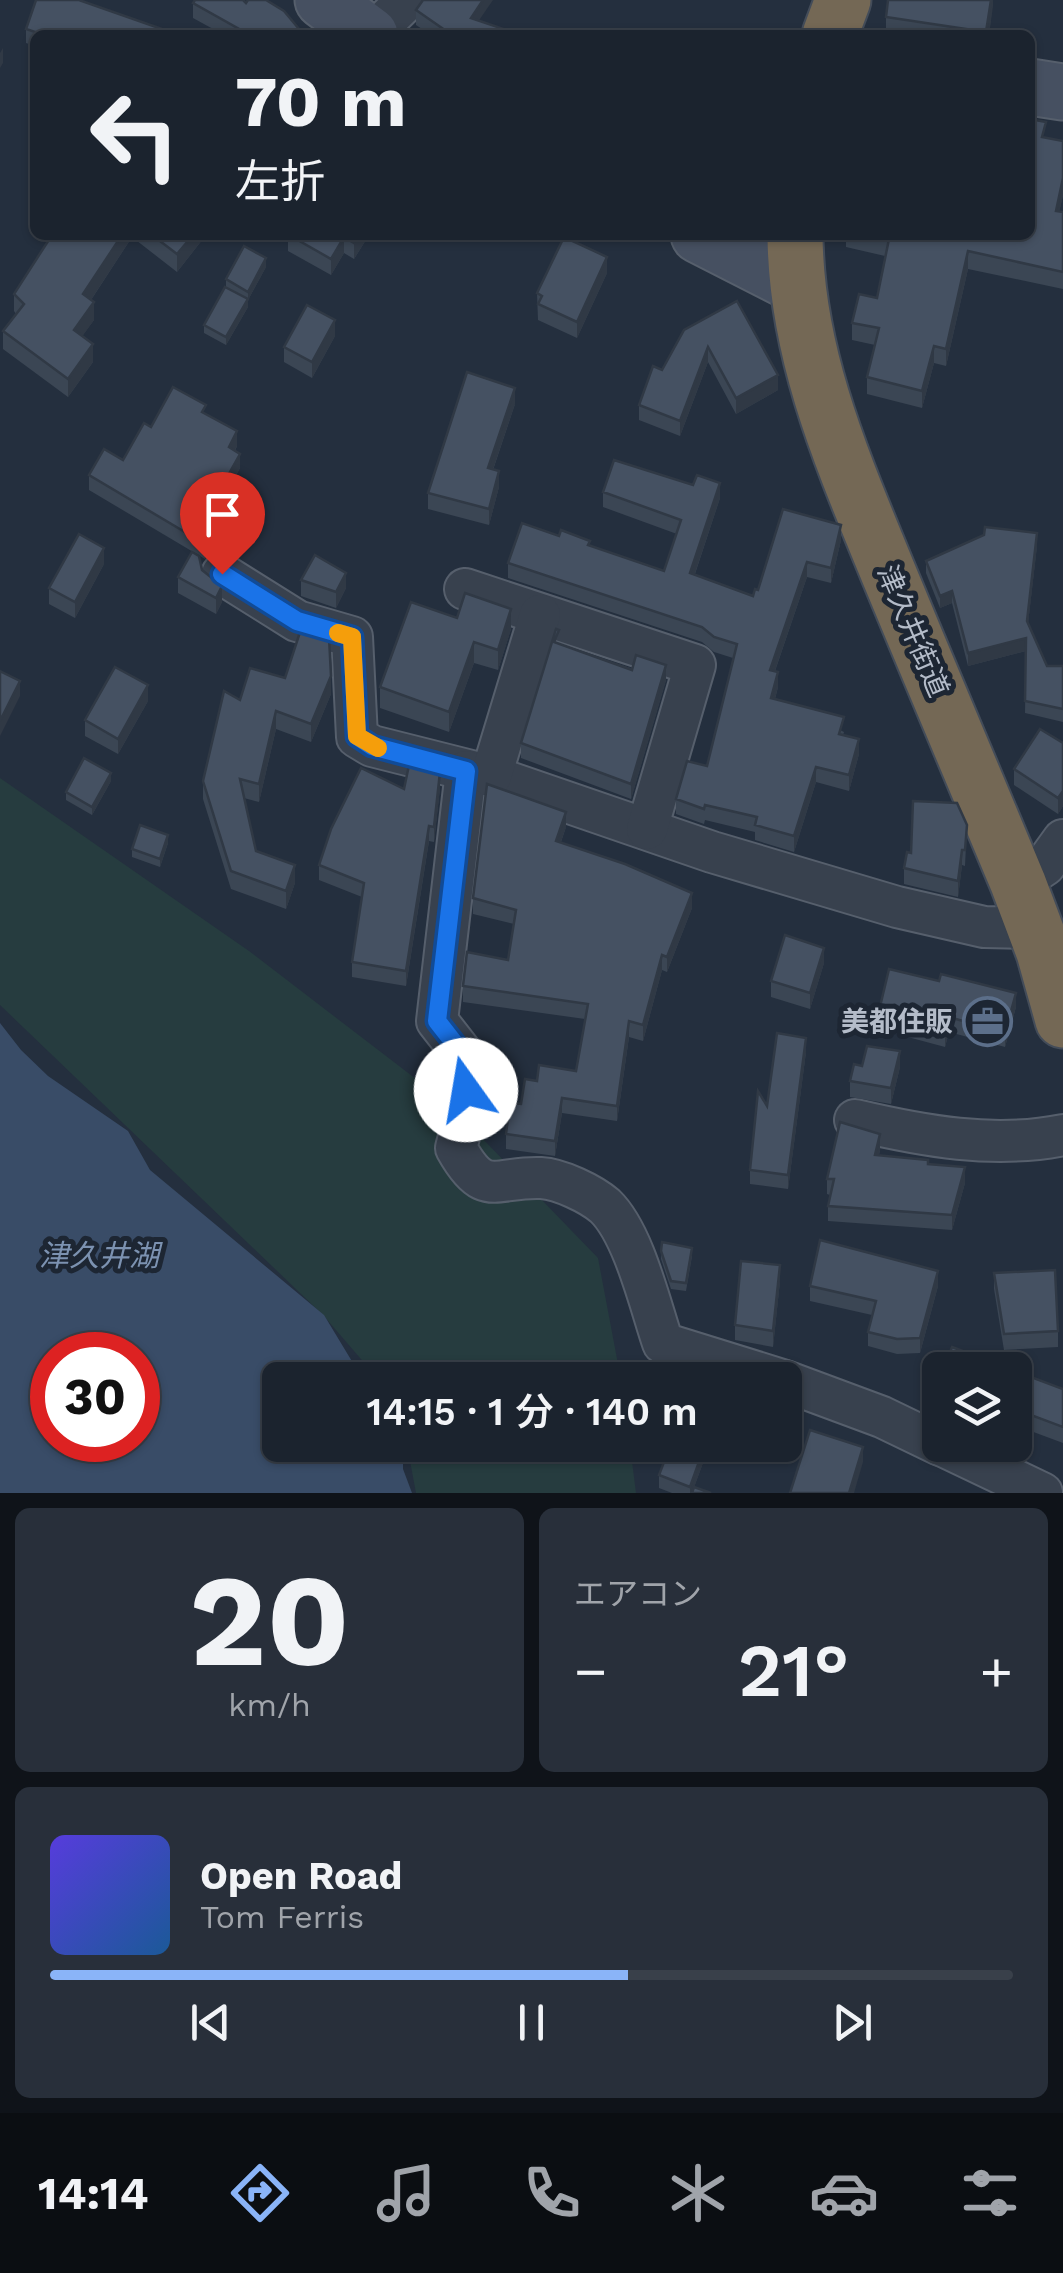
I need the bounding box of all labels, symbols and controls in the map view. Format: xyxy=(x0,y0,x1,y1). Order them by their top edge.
text: 70 m xyxy=(235,61,407,143)
icon: left xyxy=(70,70,200,200)
text: 左折 xyxy=(235,155,325,208)
pin xyxy=(180,472,265,575)
icon: arrive xyxy=(195,487,250,542)
street label: 津久井街道 xyxy=(870,560,956,702)
office icon: 美都住販 xyxy=(962,995,1014,1047)
place label: 美都住販 xyxy=(841,1005,953,1038)
position arrow xyxy=(414,1038,518,1142)
water label: 津久井湖 xyxy=(39,1238,163,1273)
speed limit sign: 30 xyxy=(30,1332,160,1462)
map controls xyxy=(922,1352,1032,1462)
button: layers xyxy=(922,1352,1032,1462)
text: 14:15 · 1 分 · 140 m xyxy=(366,1390,698,1434)
text: 20 xyxy=(189,1544,350,1697)
text: エアコン xyxy=(574,1575,702,1613)
text: 21° xyxy=(738,1626,849,1714)
text: − xyxy=(574,1639,607,1703)
text: + xyxy=(980,1639,1013,1703)
text: km/h xyxy=(228,1686,311,1724)
text: Open Road xyxy=(200,1854,402,1898)
text: Tom Ferris xyxy=(200,1898,364,1936)
icon: previous xyxy=(183,1995,238,2050)
icon: pause xyxy=(504,1995,559,2050)
icon: next xyxy=(825,1995,880,2050)
icon: directions xyxy=(225,2158,295,2228)
icon: music xyxy=(371,2158,441,2228)
icon: phone xyxy=(517,2158,587,2228)
icon: climate xyxy=(663,2158,733,2228)
icon: car xyxy=(809,2158,879,2228)
icon: filters xyxy=(955,2158,1025,2228)
text: 14:14 xyxy=(38,2167,149,2220)

